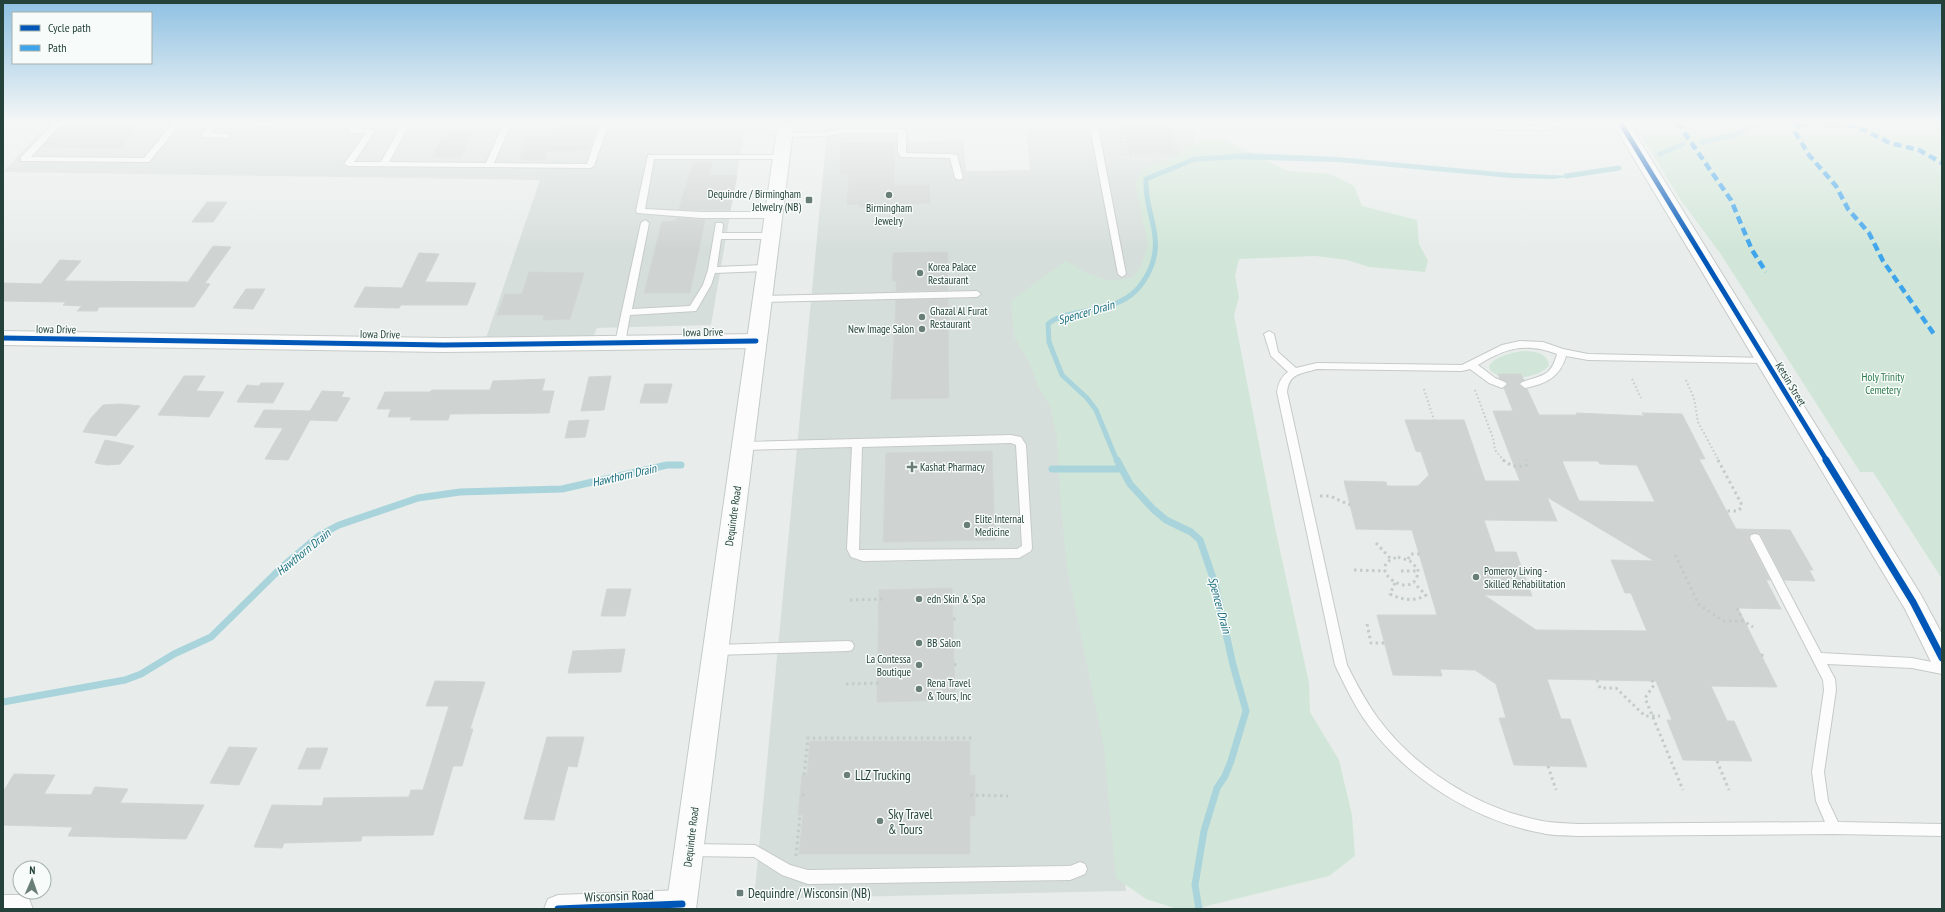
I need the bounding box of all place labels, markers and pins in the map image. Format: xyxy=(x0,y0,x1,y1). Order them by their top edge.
place label: Dequindre / Birmingham Jelwelry (NB) xyxy=(708,187,801,214)
marker: Birmingham Jewelry xyxy=(884,190,894,200)
marker: Dequindre / Birmingham Jelwelry (NB) xyxy=(804,195,814,205)
place label: Birmingham Jewelry xyxy=(866,201,912,228)
place label: Korea Palace Restaurant xyxy=(928,260,977,287)
marker: Korea Palace Restaurant xyxy=(915,268,925,278)
place label: Ghazal Al Furat Restaurant xyxy=(930,304,987,331)
marker: Ghazal Al Furat Restaurant xyxy=(917,312,927,322)
place label: New Image Salon xyxy=(848,322,914,336)
marker: New Image Salon xyxy=(917,324,927,334)
place label: Kashat Pharmacy xyxy=(920,460,985,474)
marker: Kashat Pharmacy xyxy=(907,462,917,472)
place label: Elite Internal Medicine xyxy=(975,512,1025,539)
marker: Elite Internal Medicine xyxy=(962,520,972,530)
place label: Pomeroy Living - Skilled Rehabilitation xyxy=(1484,564,1565,591)
marker: Pomeroy Living - Skilled Rehabilitation xyxy=(1471,572,1481,582)
place label: edn Skin & Spa xyxy=(927,592,985,606)
marker: edn Skin & Spa xyxy=(914,594,924,604)
place label: BB Salon xyxy=(927,636,961,650)
marker: BB Salon xyxy=(914,638,924,648)
place label: La Contessa Boutique xyxy=(866,652,911,679)
marker: La Contessa Boutique xyxy=(914,660,924,670)
place label: Rena Travel & Tours, Inc xyxy=(927,676,971,703)
marker: Rena Travel & Tours, Inc xyxy=(914,684,924,694)
place label: LLZ Trucking xyxy=(855,767,911,784)
marker: LLZ Trucking xyxy=(842,770,852,780)
place label: Sky Travel & Tours xyxy=(888,806,932,838)
marker: Sky Travel & Tours xyxy=(875,816,885,826)
place label: Dequindre / Wisconsin (NB) xyxy=(748,885,870,902)
marker: Dequindre / Wisconsin (NB) xyxy=(735,888,745,898)

